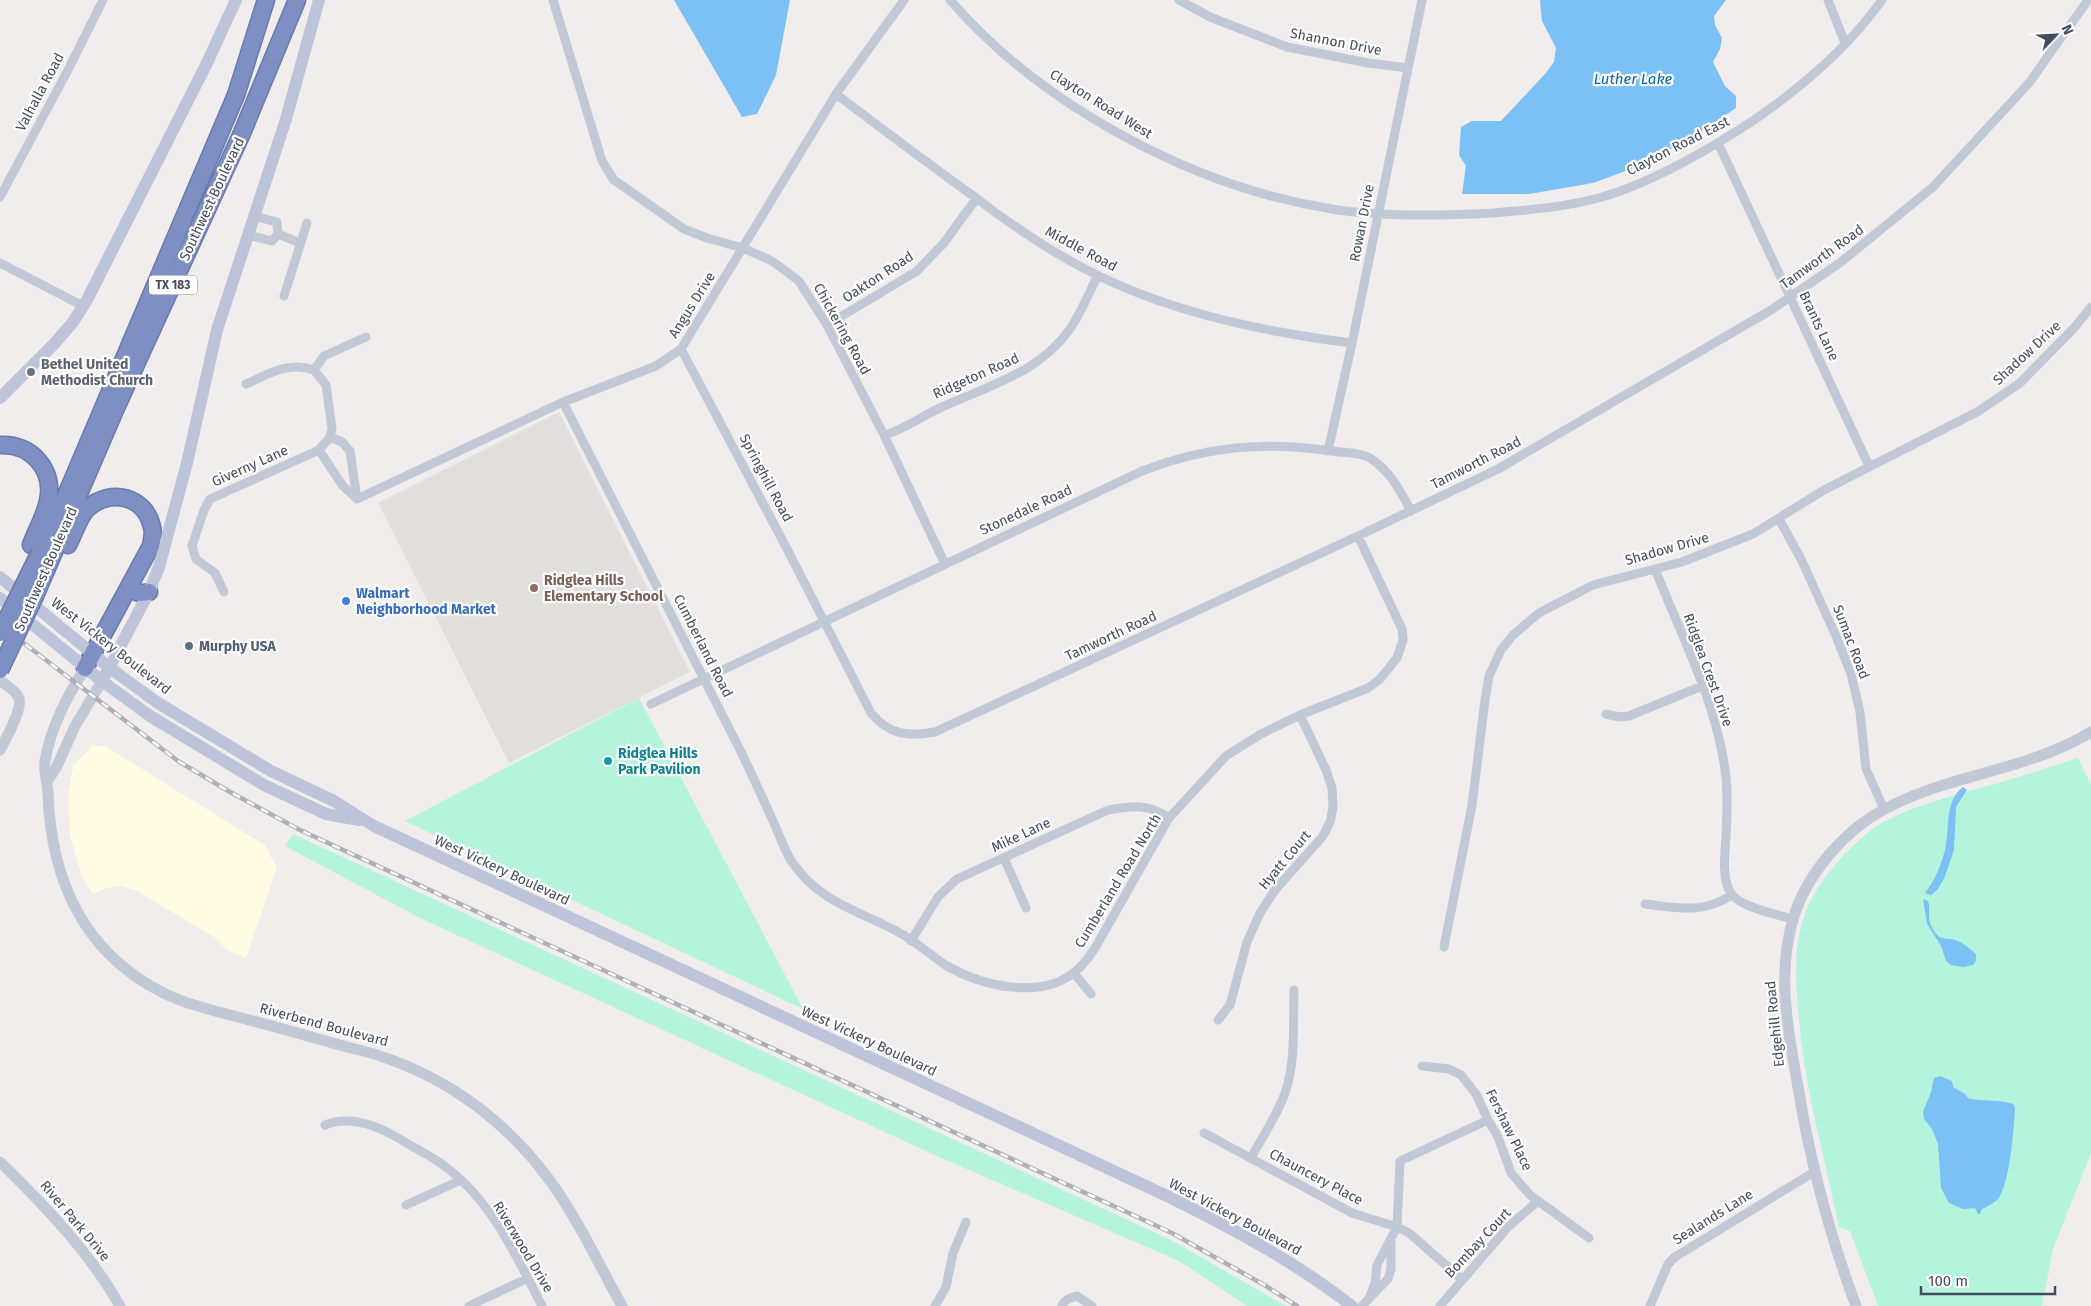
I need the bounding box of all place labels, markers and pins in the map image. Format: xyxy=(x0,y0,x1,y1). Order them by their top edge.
place label: Bethel United Methodist Church xyxy=(41,356,153,389)
marker: Bethel United Methodist Church xyxy=(25,366,37,378)
place label: Ridglea Hills Elementary School xyxy=(544,572,664,605)
marker: Ridglea Hills Elementary School xyxy=(528,582,540,594)
place label: Walmart Neighborhood Market xyxy=(356,585,497,618)
marker: Walmart Neighborhood Market xyxy=(340,595,352,607)
place label: Murphy USA xyxy=(199,638,277,655)
marker: Murphy USA xyxy=(183,640,195,652)
place label: Ridglea Hills Park Pavilion xyxy=(618,745,701,778)
marker: Ridglea Hills Park Pavilion xyxy=(602,755,614,767)

